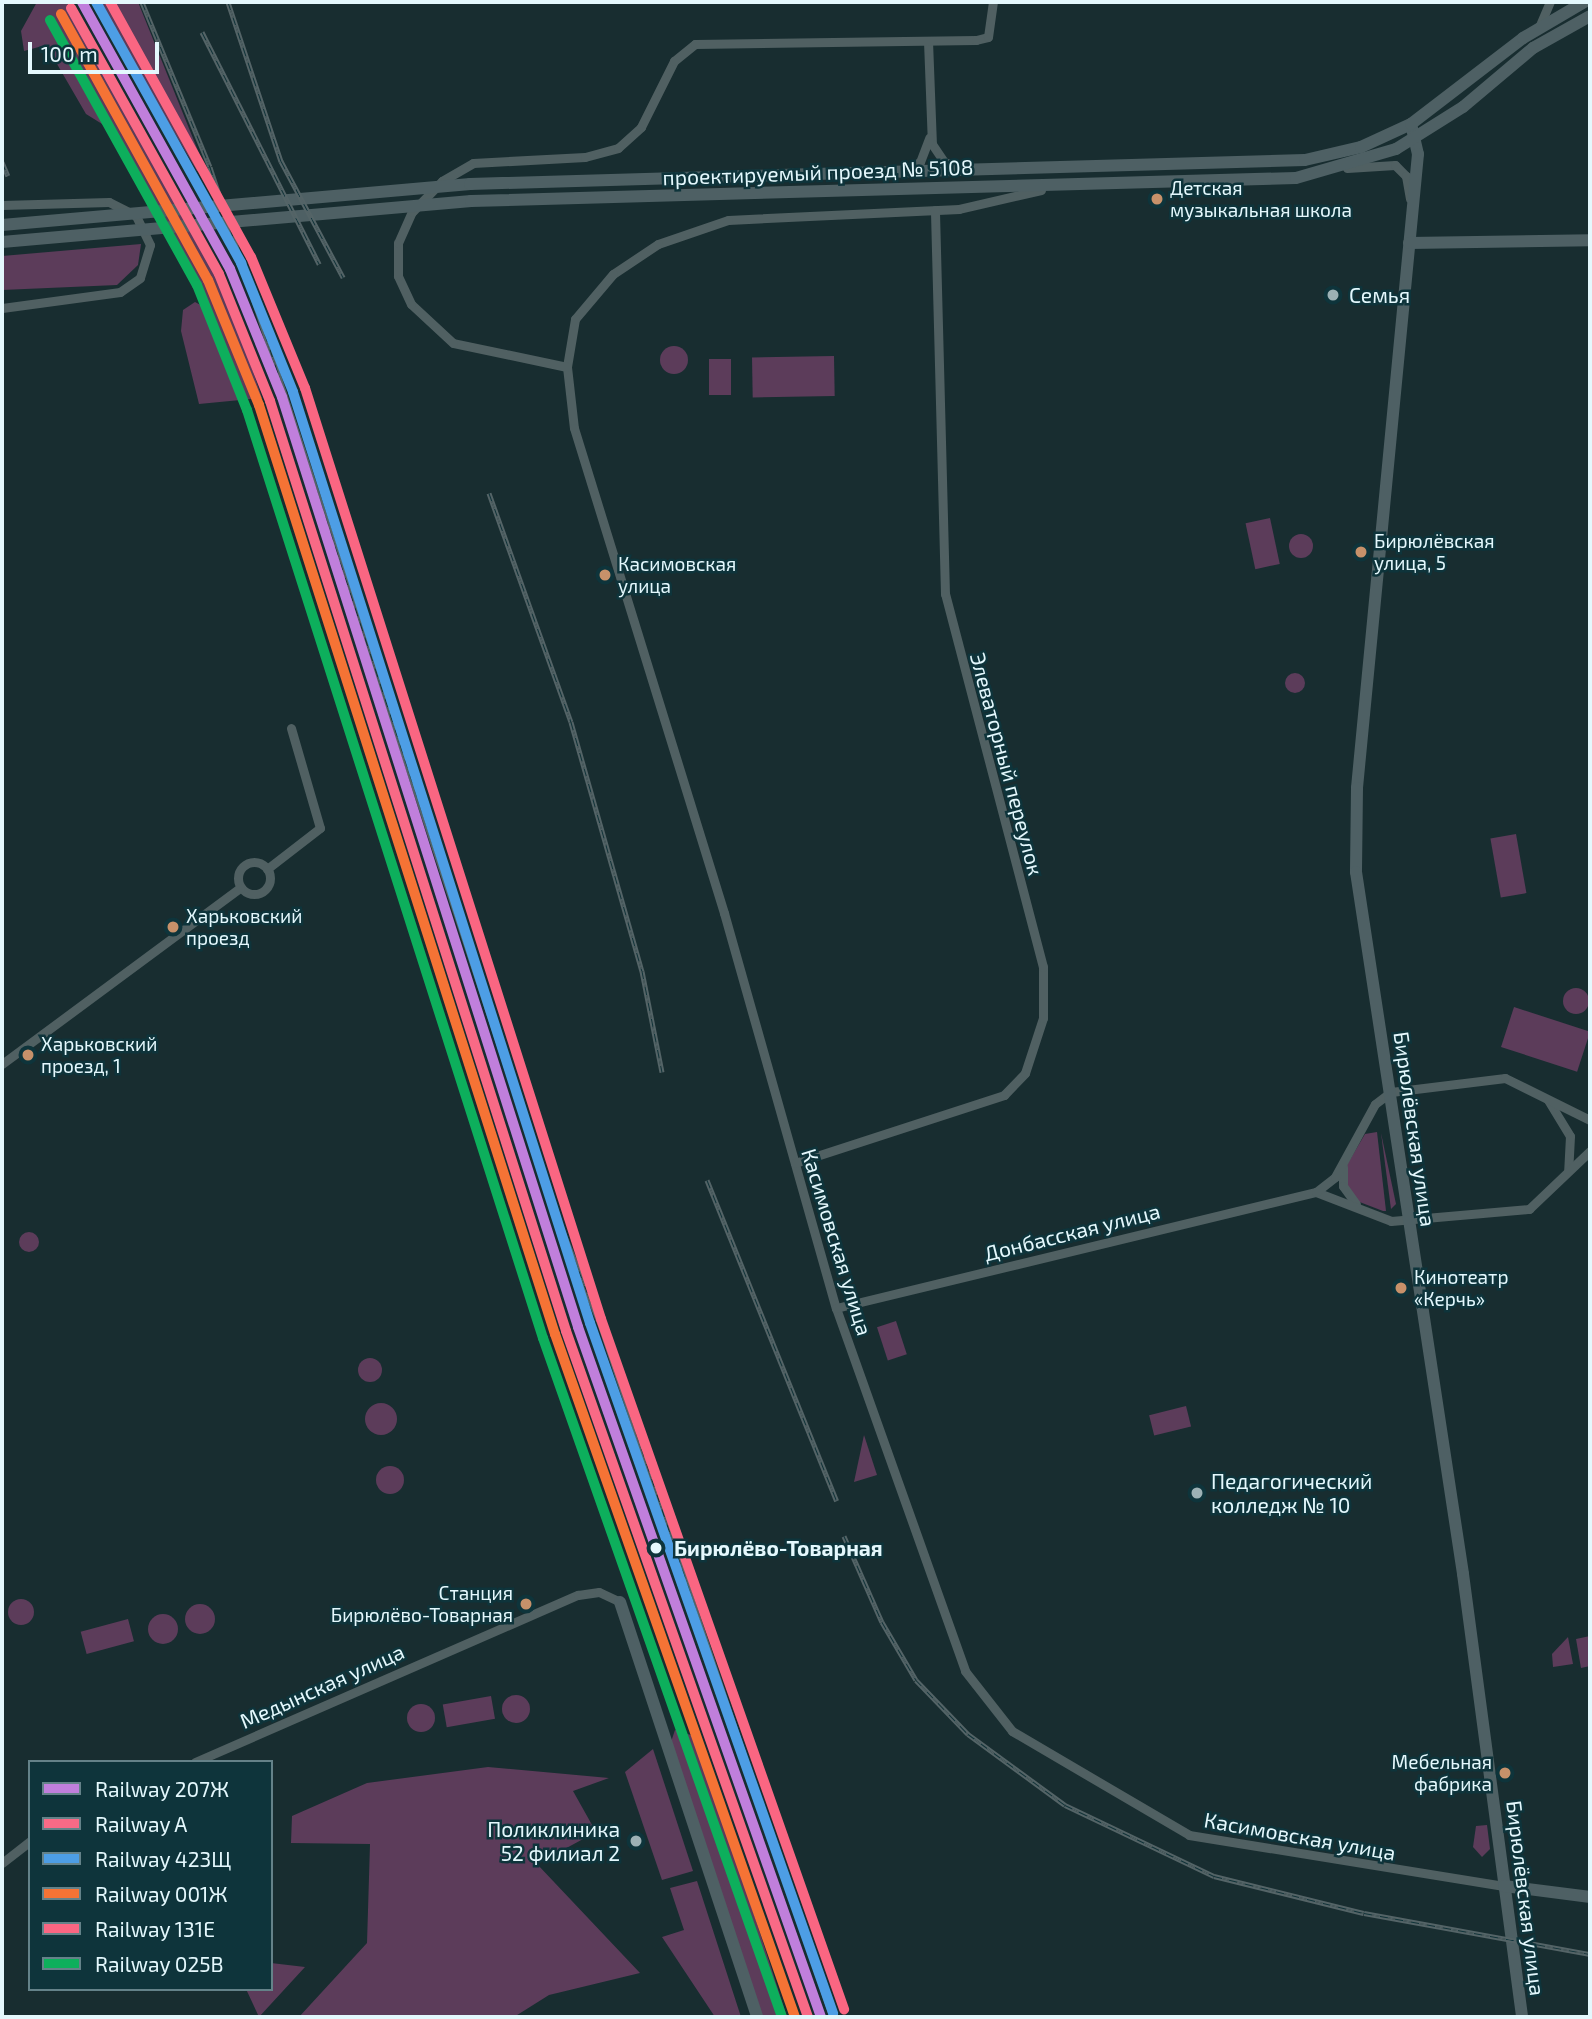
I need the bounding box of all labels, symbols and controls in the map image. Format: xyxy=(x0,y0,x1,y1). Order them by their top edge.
scale bar xyxy=(32,28,163,72)
text: 100 m xyxy=(41,41,98,66)
street label: проектируемый проезд № 5108 xyxy=(662,154,974,190)
place label: Детская музыкальная школа xyxy=(1170,177,1352,221)
marker: Детская музыкальная школа xyxy=(1150,192,1164,206)
place label: Семья xyxy=(1349,282,1410,308)
marker: Семья xyxy=(1323,285,1343,305)
place label: Бирюлёвская улица, 5 xyxy=(1374,530,1494,574)
marker: Бирюлёвская улица, 5 xyxy=(1354,545,1368,559)
place label: Касимовская улица xyxy=(618,553,736,597)
marker: Касимовская улица xyxy=(598,568,612,582)
street label: Элеваторный переулок xyxy=(965,650,1049,878)
place label: Харьковский проезд xyxy=(186,905,302,949)
marker: Харьковский проезд xyxy=(166,920,180,934)
street label: Бирюлёвская улица xyxy=(1389,1030,1441,1228)
place label: Харьковский проезд, 1 xyxy=(41,1033,157,1077)
marker: Харьковский проезд, 1 xyxy=(21,1048,35,1062)
street label: Касимовская улица xyxy=(797,1146,877,1338)
street label: Донбасская улица xyxy=(981,1198,1163,1266)
place label: Кинотеатр «Керчь» xyxy=(1414,1266,1508,1310)
marker: Кинотеатр «Керчь» xyxy=(1394,1281,1408,1295)
place label: Педагогический колледж № 10 xyxy=(1211,1468,1372,1518)
marker: Педагогический колледж № 10 xyxy=(1189,1485,1205,1501)
place label: Бирюлёво-Товарная xyxy=(674,1535,883,1561)
marker: Бирюлёво-Товарная xyxy=(645,1537,667,1559)
place label: Станция Бирюлёво-Товарная xyxy=(331,1582,513,1626)
marker: Станция Бирюлёво-Товарная xyxy=(519,1597,533,1611)
street label: Медынская улица xyxy=(236,1638,408,1734)
place label: Мебельная фабрика xyxy=(1392,1751,1492,1795)
legend xyxy=(28,1760,273,1991)
marker: Мебельная фабрика xyxy=(1498,1766,1512,1780)
text: Railway 207Ж xyxy=(95,1776,229,1801)
street label: Бирюлёвская улица xyxy=(1502,1799,1550,1997)
street label: Касимовская улица xyxy=(1202,1807,1398,1865)
text: Railway A xyxy=(95,1811,187,1836)
place label: Поликлиника 52 филиал 2 xyxy=(487,1816,620,1866)
marker: Поликлиника 52 филиал 2 xyxy=(626,1831,646,1851)
text: Railway 423Щ xyxy=(95,1846,231,1871)
text: Railway 001Ж xyxy=(95,1881,228,1906)
text: Railway 131Е xyxy=(95,1916,215,1941)
text: Railway 025В xyxy=(95,1951,224,1976)

